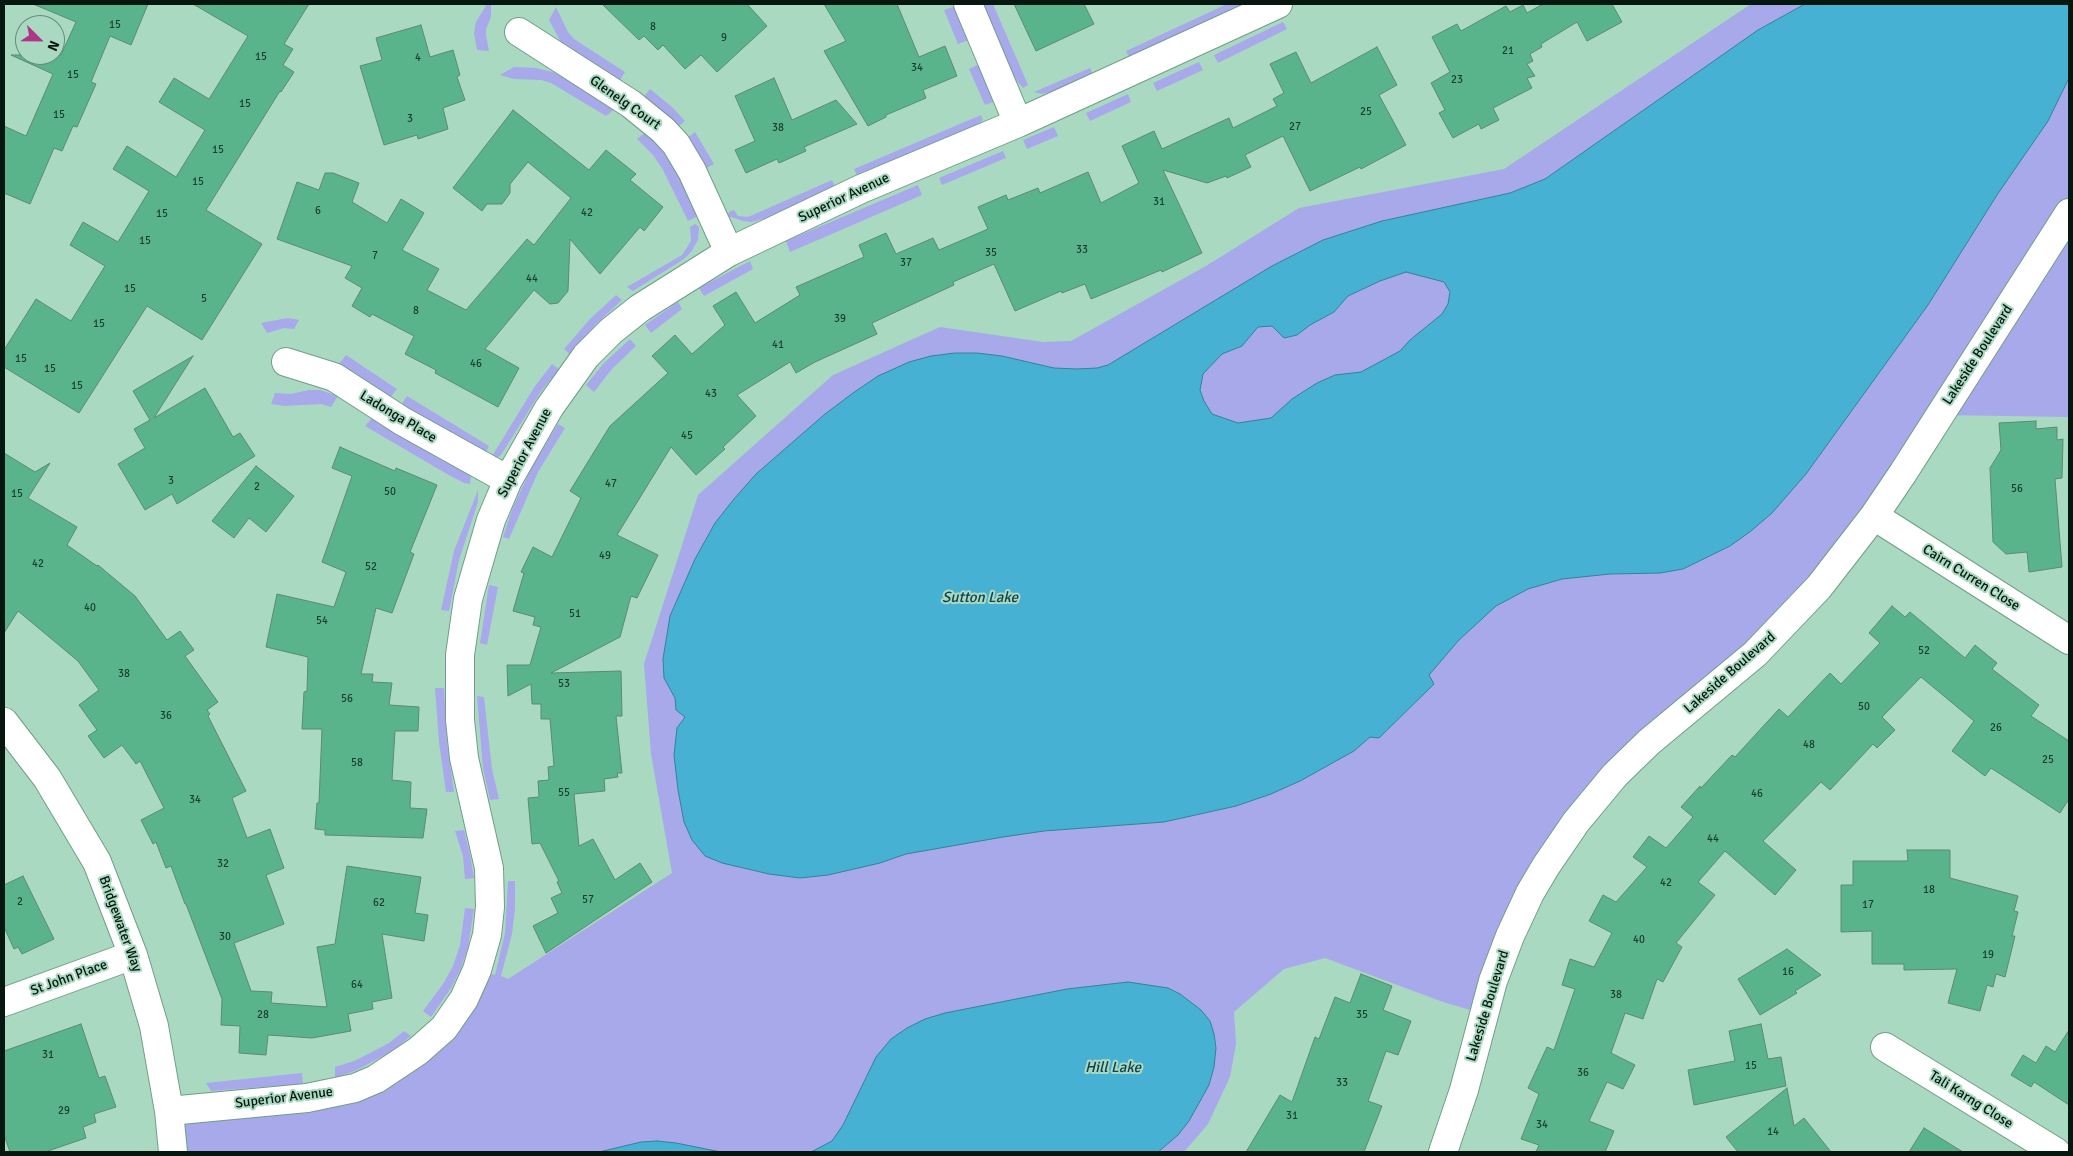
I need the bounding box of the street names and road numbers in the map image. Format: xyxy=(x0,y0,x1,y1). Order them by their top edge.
street label: Glenelg Court xyxy=(586,72,664,134)
street label: Superior Avenue xyxy=(796,170,892,226)
street label: Lakeside Boulevard xyxy=(1939,302,2017,408)
street label: Ladonga Place xyxy=(356,387,440,447)
street label: Superior Avenue xyxy=(494,406,556,500)
street label: Cairn Curren Close xyxy=(1919,541,2023,615)
street label: Lakeside Boulevard xyxy=(1681,629,1779,717)
street label: Bridgewater Way xyxy=(95,874,145,974)
street label: Lakeside Boulevard xyxy=(1463,948,1513,1064)
street label: St John Place xyxy=(28,956,110,1000)
street label: Tali Karng Close xyxy=(1926,1068,2016,1132)
street label: Superior Avenue xyxy=(234,1084,334,1112)

